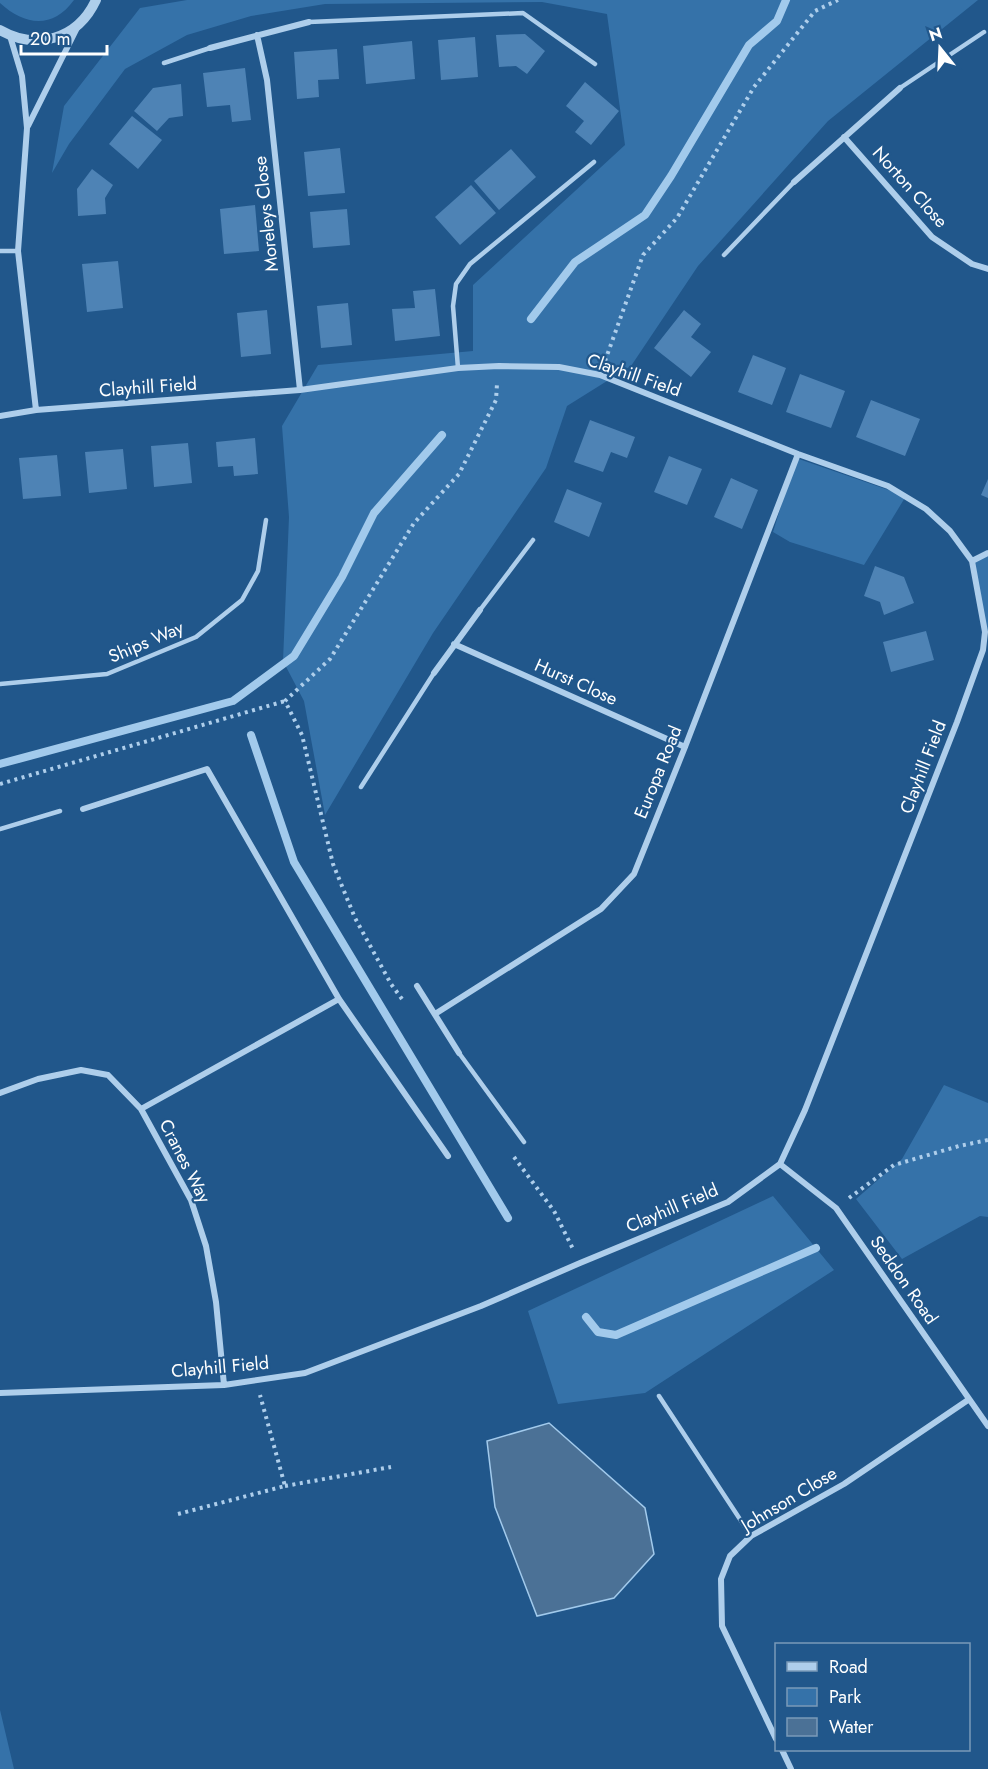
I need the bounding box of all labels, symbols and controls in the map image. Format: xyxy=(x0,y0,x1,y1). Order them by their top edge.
scale bar xyxy=(21,18,106,56)
north arrow xyxy=(910,18,970,78)
text: N xyxy=(926,21,945,47)
text: 20 m xyxy=(30,26,70,52)
street label: Norton Close xyxy=(866,140,954,234)
street label: Moreleys Close xyxy=(247,155,285,273)
street label: Clayhill Field xyxy=(583,347,685,403)
street label: Clayhill Field xyxy=(98,371,198,403)
street label: Ships Way xyxy=(104,614,188,669)
street label: Hurst Close xyxy=(530,652,622,712)
street label: Clayhill Field xyxy=(893,717,953,817)
street label: Europa Road xyxy=(628,722,688,822)
street label: Cranes Way xyxy=(153,1115,217,1208)
street label: Clayhill Field xyxy=(622,1177,722,1239)
street label: Seddon Road xyxy=(864,1230,944,1330)
street label: Clayhill Field xyxy=(170,1350,270,1384)
street label: Johnson Close xyxy=(734,1460,842,1539)
legend xyxy=(775,1643,970,1751)
text: Road xyxy=(829,1654,868,1680)
text: Park xyxy=(829,1684,861,1710)
text: Water xyxy=(829,1714,874,1740)

